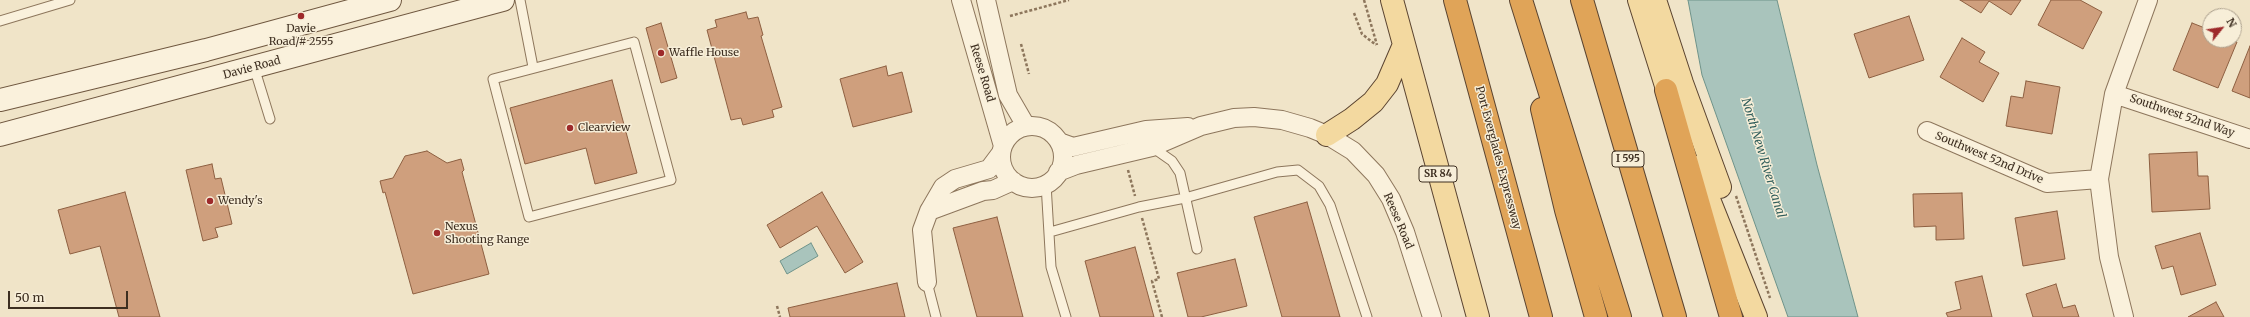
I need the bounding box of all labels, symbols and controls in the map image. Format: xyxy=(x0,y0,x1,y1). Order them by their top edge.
north arrow xyxy=(2202,8,2242,48)
marker: Davie Road/# 2555 xyxy=(296,11,306,21)
text: N xyxy=(2223,15,2240,30)
place label: Davie Road/# 2555 xyxy=(269,22,333,48)
street label: Reese Road xyxy=(967,42,997,104)
place label: Waffle House xyxy=(669,46,739,60)
marker: Waffle House xyxy=(656,48,666,58)
street label: Davie Road xyxy=(222,54,282,82)
street label: Port Everglades Expressway xyxy=(1472,85,1524,231)
street label: Southwest 52nd Way xyxy=(2128,92,2236,140)
water label: North New River Canal xyxy=(1738,96,1788,220)
place label: Clearview xyxy=(578,121,630,135)
marker: Clearview xyxy=(565,123,575,133)
street label: Southwest 52nd Drive xyxy=(1933,129,2045,187)
road number: I 595 xyxy=(1612,151,1644,167)
road number: SR 84 xyxy=(1419,166,1457,182)
street label: Reese Road xyxy=(1380,191,1416,251)
place label: Wendy's xyxy=(218,194,263,208)
marker: Wendy's xyxy=(205,196,215,206)
place label: Nexus Shooting Range xyxy=(445,220,529,246)
marker: Nexus Shooting Range xyxy=(432,228,442,238)
scale bar xyxy=(10,283,130,309)
text: 50 m xyxy=(15,290,44,305)

